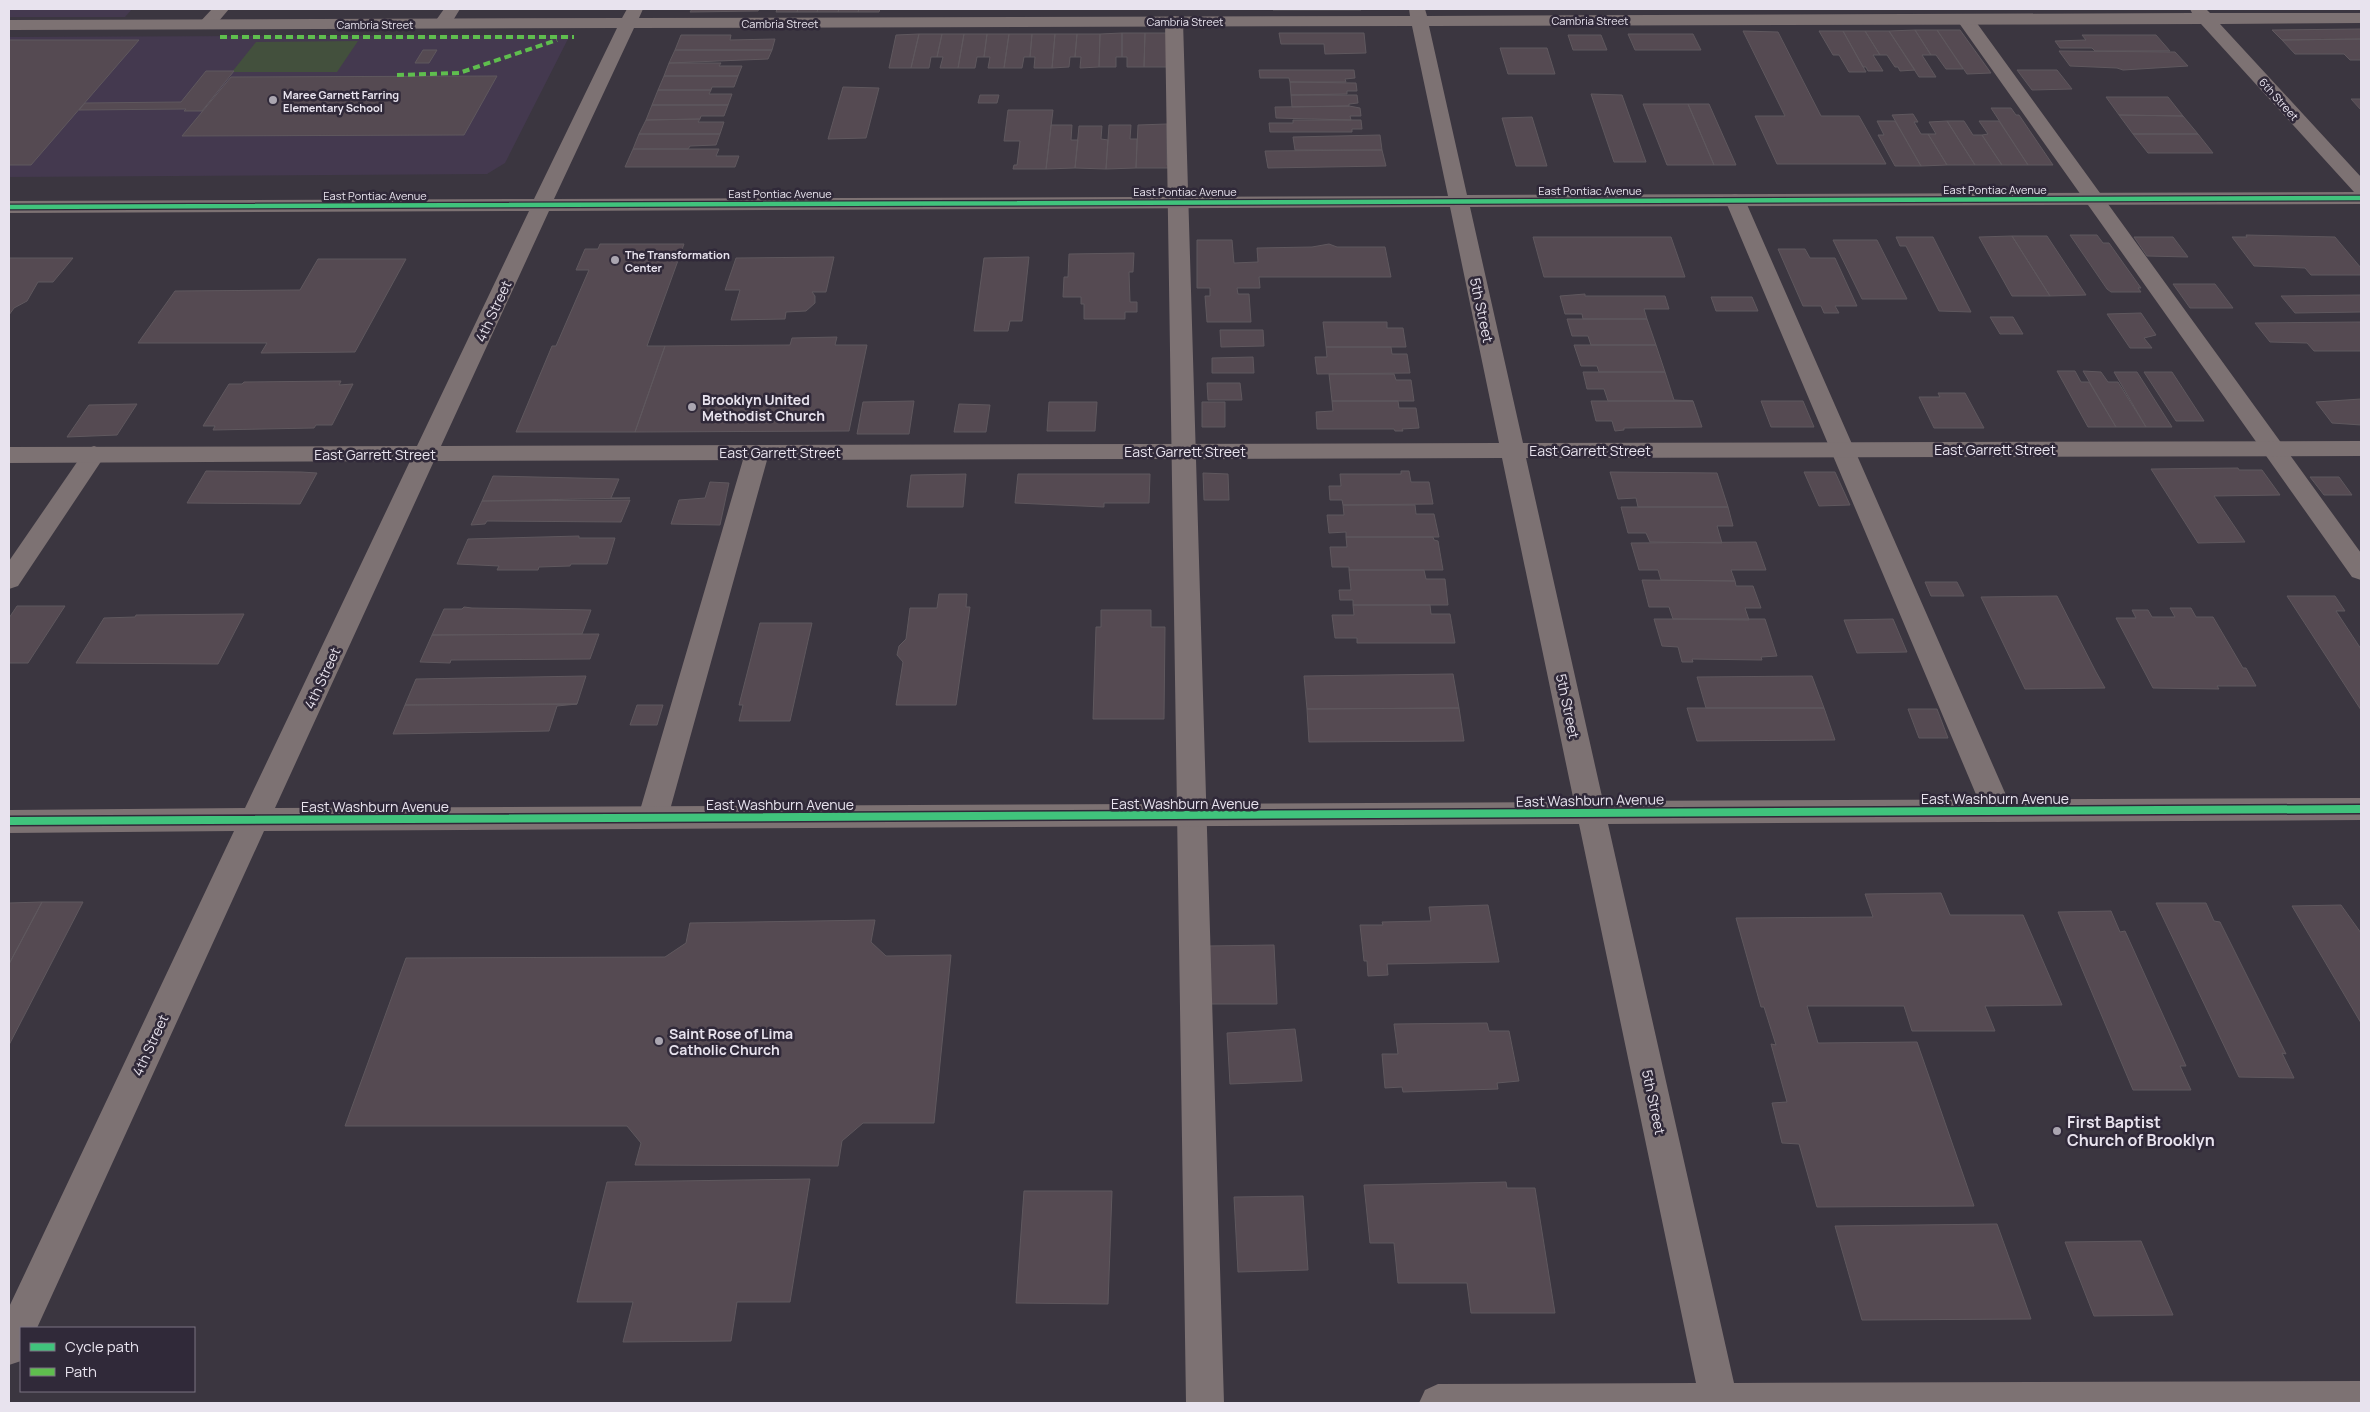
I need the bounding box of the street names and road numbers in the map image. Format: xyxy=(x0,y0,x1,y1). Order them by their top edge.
street label: Cambria Street xyxy=(1552,13,1628,28)
street label: Cambria Street xyxy=(1147,14,1223,29)
street label: Cambria Street xyxy=(742,16,818,31)
street label: Cambria Street xyxy=(337,17,413,32)
street label: 6th Street xyxy=(2256,75,2302,123)
street label: East Pontiac Avenue xyxy=(1943,182,2047,197)
street label: East Pontiac Avenue xyxy=(1538,183,1642,198)
street label: East Pontiac Avenue xyxy=(1133,184,1237,199)
street label: East Pontiac Avenue xyxy=(728,186,832,201)
street label: East Pontiac Avenue xyxy=(323,188,427,203)
street label: 5th Street xyxy=(1466,276,1498,345)
street label: 4th Street xyxy=(470,277,516,345)
street label: East Garrett Street xyxy=(1934,440,2056,459)
street label: East Garrett Street xyxy=(1529,441,1651,460)
street label: East Garrett Street xyxy=(1124,442,1246,461)
street label: East Garrett Street xyxy=(719,443,841,462)
street label: East Garrett Street xyxy=(314,445,436,464)
street label: 4th Street xyxy=(299,644,345,712)
street label: 5th Street xyxy=(1552,672,1584,741)
street label: East Washburn Avenue xyxy=(1516,789,1664,811)
street label: East Washburn Avenue xyxy=(1921,789,2069,808)
street label: East Washburn Avenue xyxy=(1111,794,1259,813)
street label: East Washburn Avenue xyxy=(706,795,854,814)
street label: East Washburn Avenue xyxy=(301,797,449,816)
street label: 4th Street xyxy=(127,1011,173,1079)
street label: 5th Street xyxy=(1638,1068,1670,1137)

